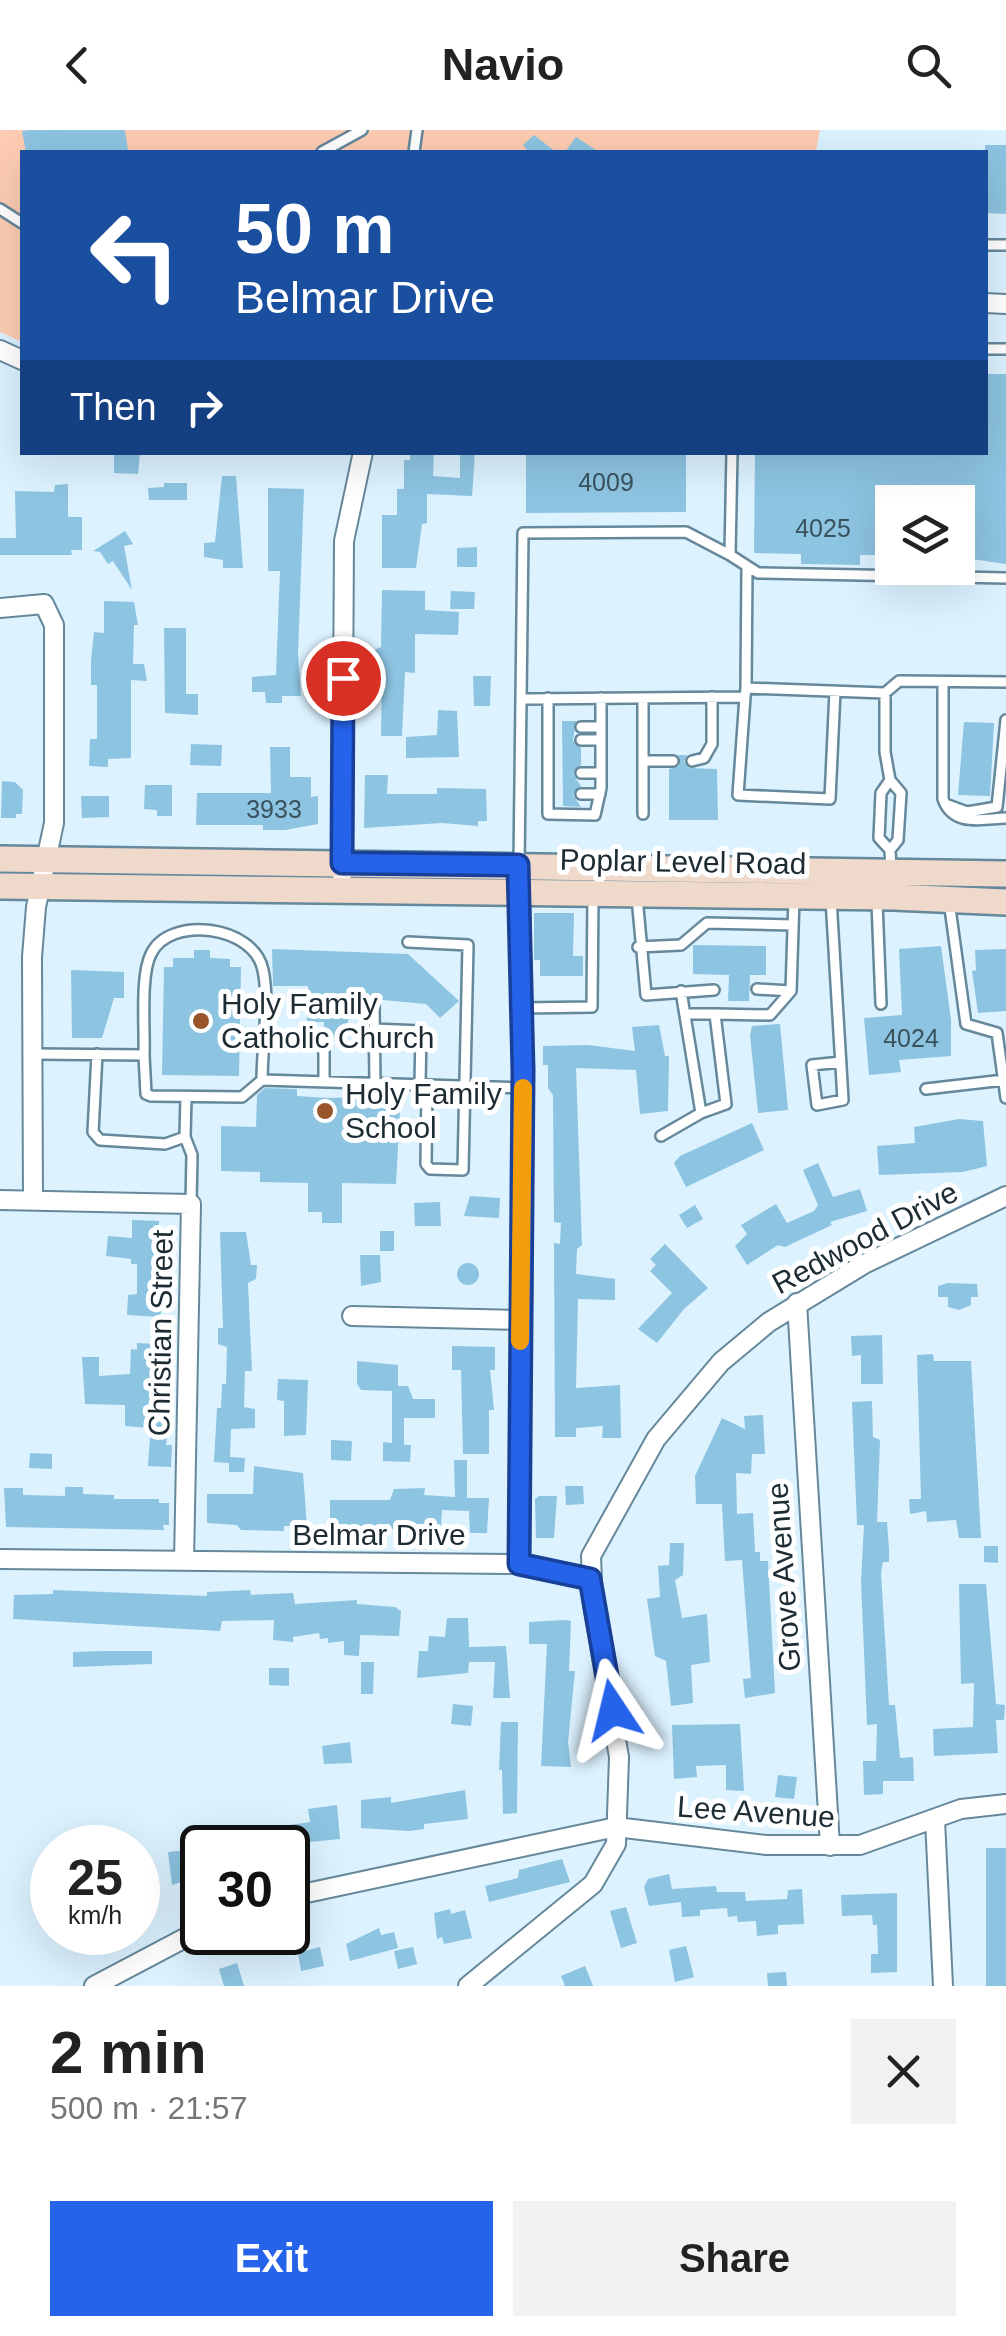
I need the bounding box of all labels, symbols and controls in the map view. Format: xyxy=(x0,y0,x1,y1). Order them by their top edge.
icon: back xyxy=(50,38,105,93)
icon: search xyxy=(901,38,956,93)
text: Navio xyxy=(442,39,564,90)
icon: left xyxy=(70,190,200,320)
text: 50 m xyxy=(235,190,395,268)
text: Belmar Drive xyxy=(235,272,495,323)
icon: right xyxy=(177,380,232,435)
text: Then xyxy=(70,386,157,428)
house number: 4009 xyxy=(578,468,634,496)
map controls xyxy=(875,485,975,585)
button: layers xyxy=(875,485,975,585)
house number: 4025 xyxy=(795,514,851,542)
pin xyxy=(301,636,386,721)
icon: arrive xyxy=(316,651,371,706)
house number: 3933 xyxy=(246,795,302,823)
street label: Poplar Level Road xyxy=(559,843,807,880)
place label: Holy Family Catholic Church xyxy=(221,987,434,1054)
marker: Holy Family Catholic Church xyxy=(190,1010,212,1032)
house number: 4024 xyxy=(883,1024,939,1052)
place label: Holy Family School xyxy=(345,1077,502,1144)
marker: Holy Family School xyxy=(314,1100,336,1122)
street label: Redwood Drive xyxy=(766,1175,963,1300)
street label: Christian Street xyxy=(142,1229,179,1437)
street label: Grove Avenue xyxy=(760,1481,807,1673)
street label: Belmar Drive xyxy=(292,1518,466,1551)
position arrow xyxy=(561,1658,665,1762)
street label: Lee Avenue xyxy=(676,1790,836,1833)
speed limit sign: 30 xyxy=(180,1825,310,1955)
text: 25 xyxy=(67,1850,123,1906)
text: km/h xyxy=(68,1901,122,1929)
text: 2 min xyxy=(50,2019,207,2086)
button: close xyxy=(851,2019,956,2124)
text: 500 m · 21:57 xyxy=(50,2090,247,2126)
button: Exit xyxy=(50,2201,493,2316)
button: Share xyxy=(513,2201,956,2316)

